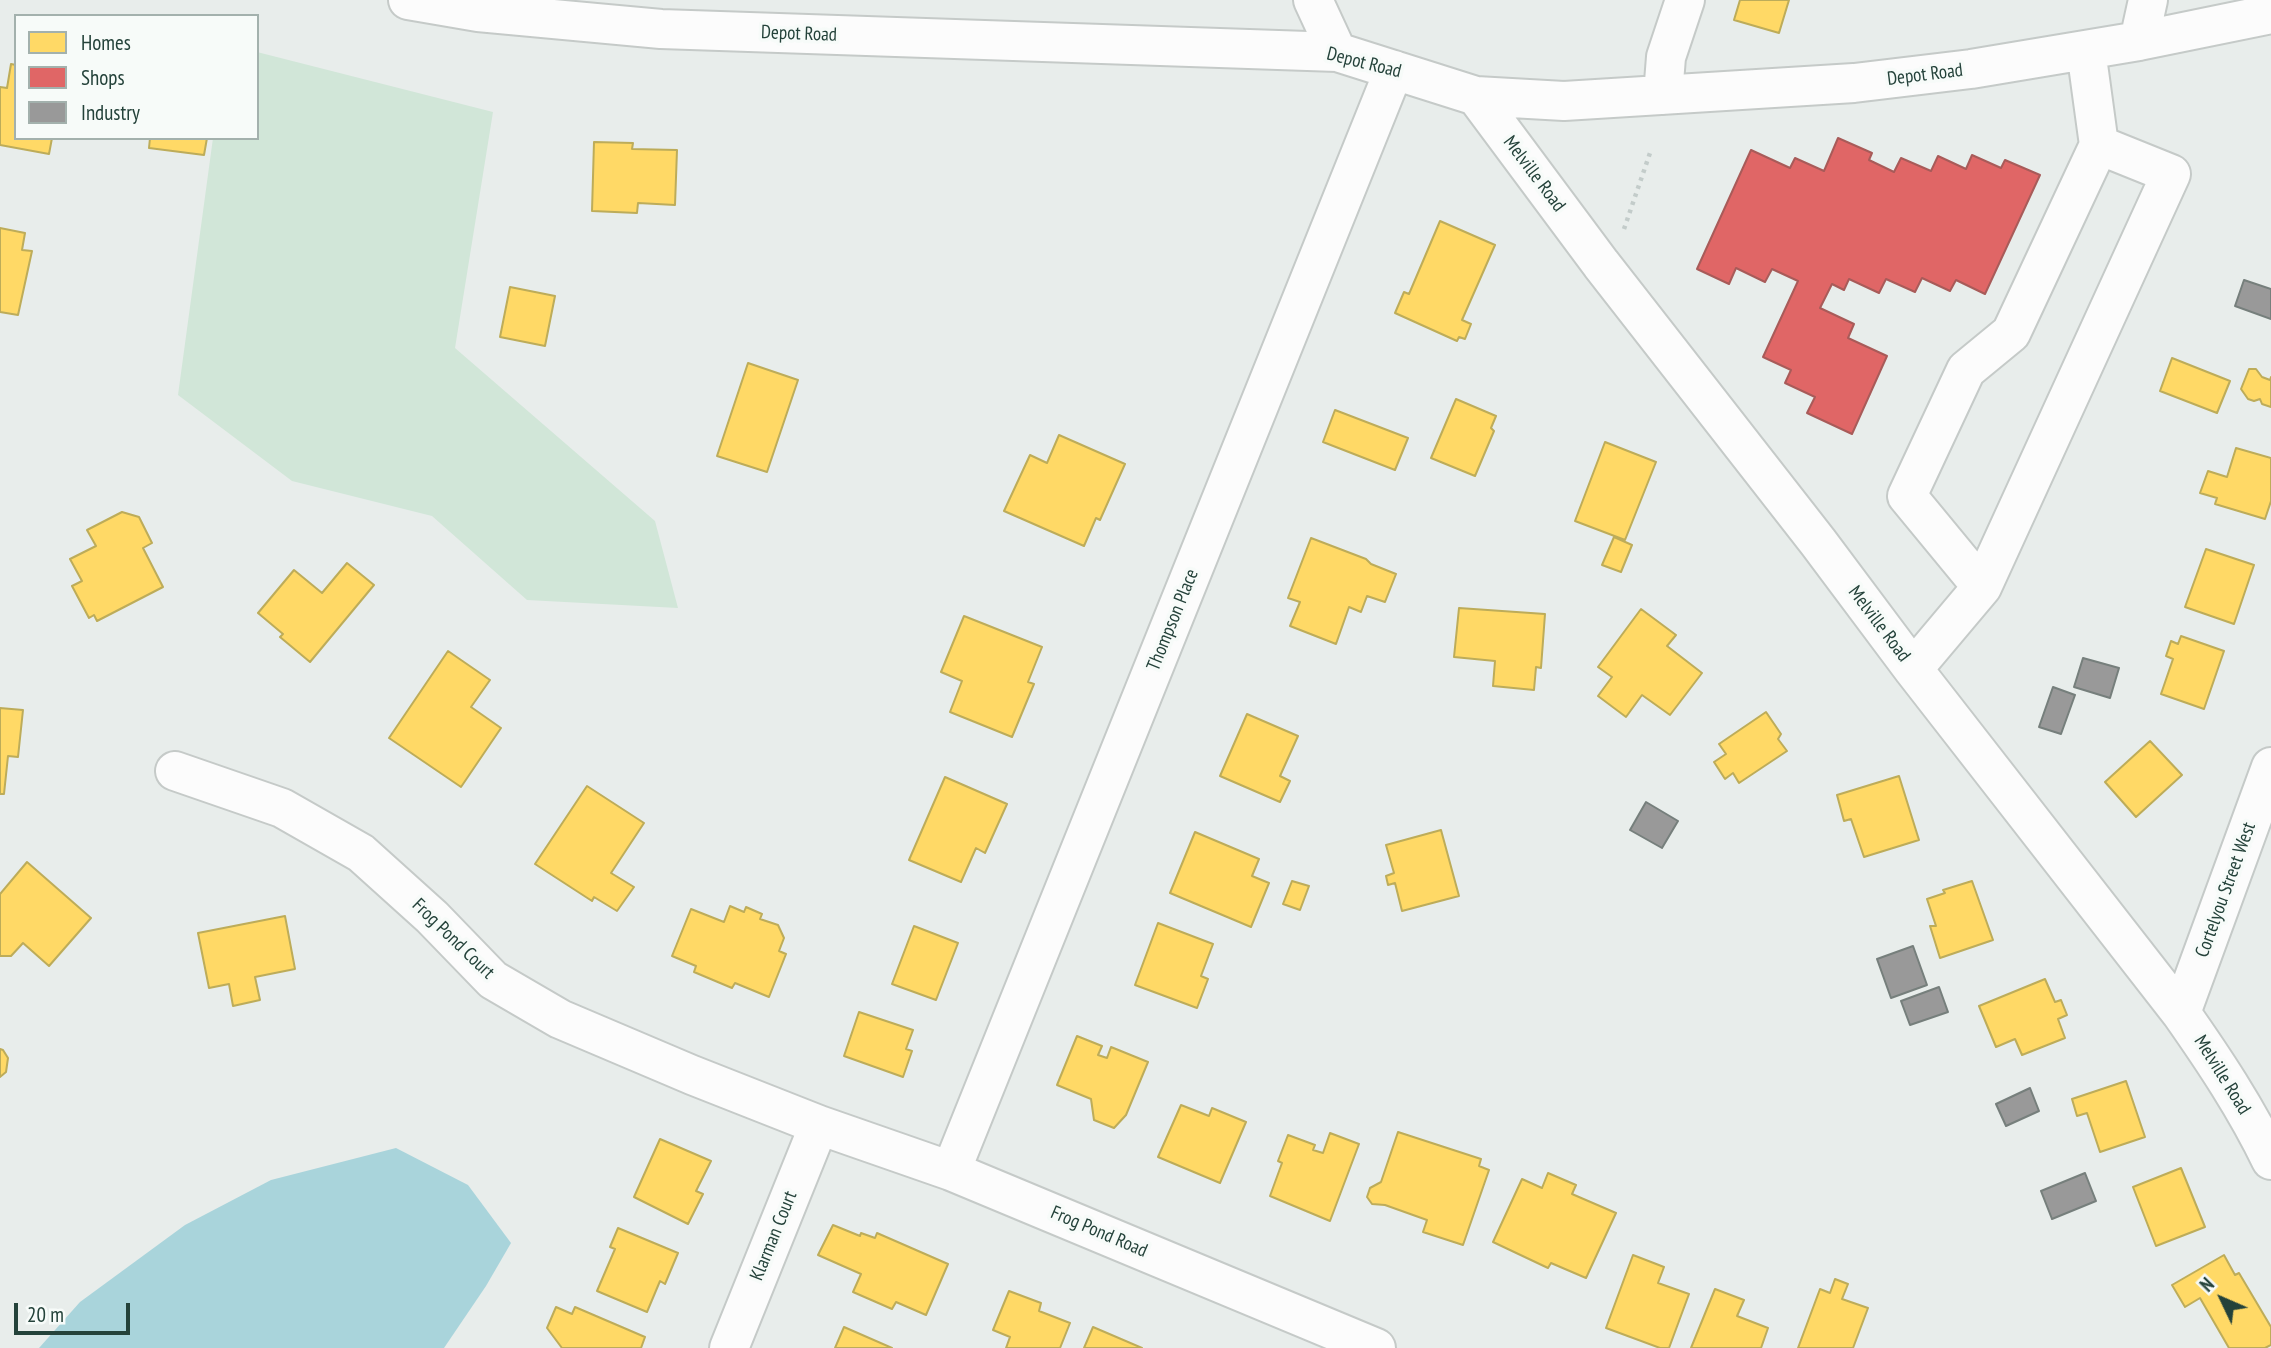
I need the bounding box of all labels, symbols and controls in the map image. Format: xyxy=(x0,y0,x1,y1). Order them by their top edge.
legend xyxy=(14,14,259,140)
street label: Depot Road xyxy=(761,21,837,47)
text: Homes xyxy=(81,29,131,56)
street label: Depot Road xyxy=(1324,43,1404,83)
street label: Depot Road xyxy=(1886,59,1964,91)
text: Shops xyxy=(81,64,125,91)
text: Industry xyxy=(81,99,140,126)
street label: Melville Road xyxy=(1498,132,1570,216)
street label: Thompson Place xyxy=(1142,566,1204,674)
street label: Melville Road xyxy=(1843,582,1915,666)
street label: Cortelyou Street West xyxy=(2191,819,2261,961)
street label: Frog Pond Court xyxy=(407,894,499,984)
street label: Melville Road xyxy=(2189,1031,2255,1119)
street label: Klarman Court xyxy=(746,1188,802,1284)
street label: Frog Pond Road xyxy=(1047,1201,1151,1263)
north arrow xyxy=(2187,1264,2257,1334)
text: N xyxy=(2195,1272,2219,1296)
scale bar xyxy=(18,1288,133,1332)
text: 20 m xyxy=(27,1301,64,1328)

